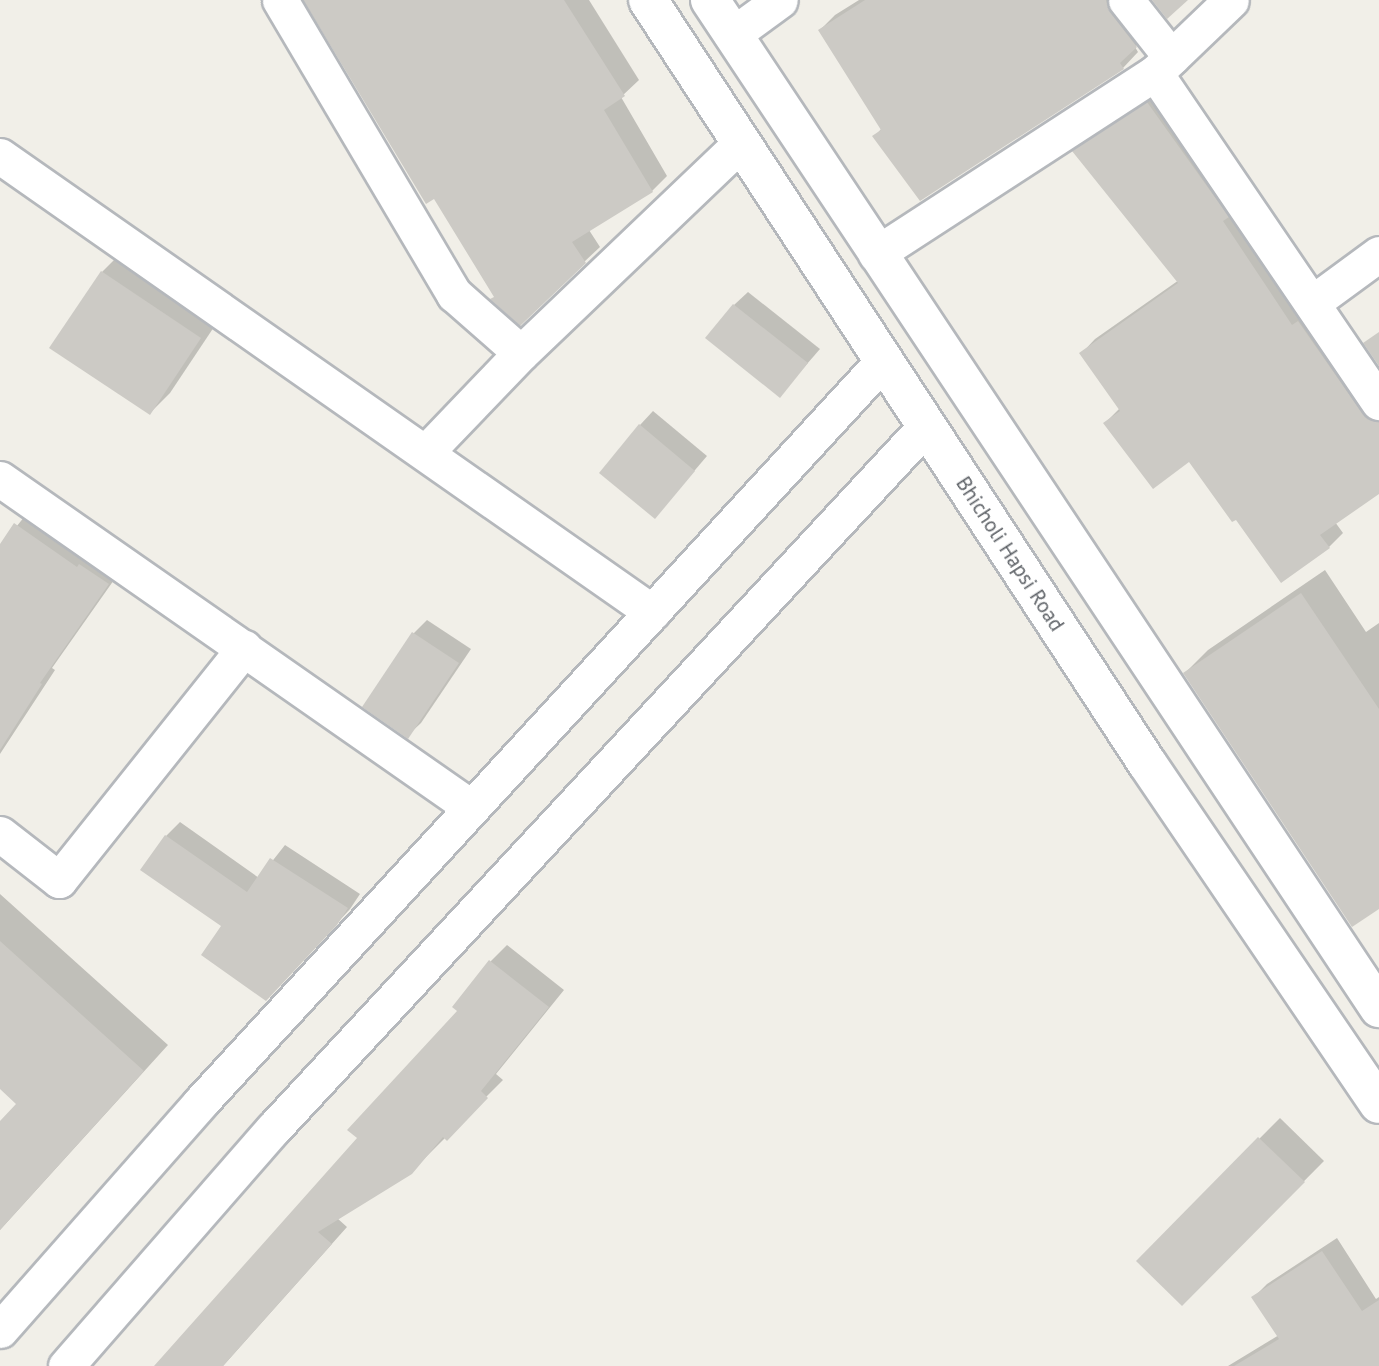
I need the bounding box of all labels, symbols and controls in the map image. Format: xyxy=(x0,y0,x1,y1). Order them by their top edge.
street label: Bhicholi Hapsi Road xyxy=(951,472,1069,636)

